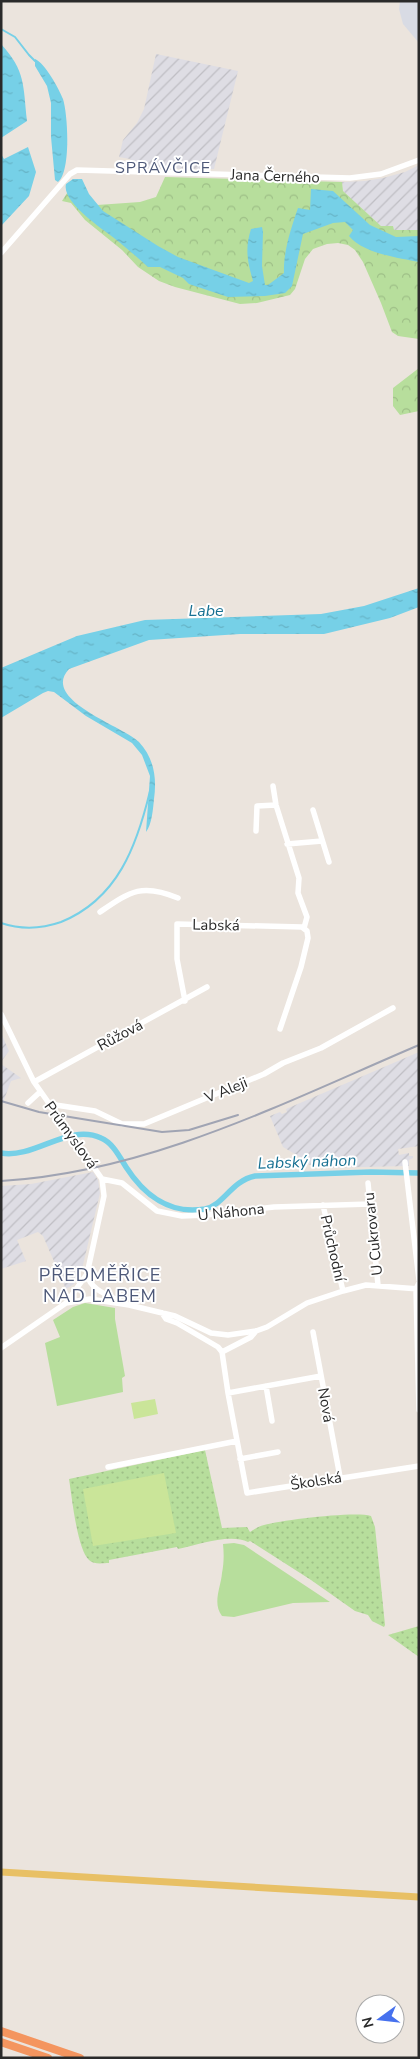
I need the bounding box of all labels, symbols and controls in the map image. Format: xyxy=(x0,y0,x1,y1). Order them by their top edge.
district label: SPRÁVČICE xyxy=(115,157,211,179)
street label: Jana Černého xyxy=(229,163,320,188)
water label: Labe xyxy=(188,600,224,622)
street label: Labská xyxy=(192,915,240,935)
street label: Růžová xyxy=(94,1015,146,1055)
street label: V Aleji xyxy=(201,1072,250,1108)
street label: Průmyslová xyxy=(40,1097,102,1173)
water label: Labský náhon xyxy=(257,1149,357,1175)
street label: U Cukrovaru xyxy=(359,1191,387,1277)
street label: U Náhona xyxy=(197,1199,265,1225)
street label: Průchodní xyxy=(316,1213,351,1285)
district label: PŘEDMĚŘICE NAD LABEM xyxy=(39,1263,161,1308)
street label: Nová xyxy=(313,1386,339,1424)
street label: Školská xyxy=(289,1466,343,1495)
north arrow xyxy=(355,1994,405,2044)
text: N xyxy=(357,2015,378,2030)

